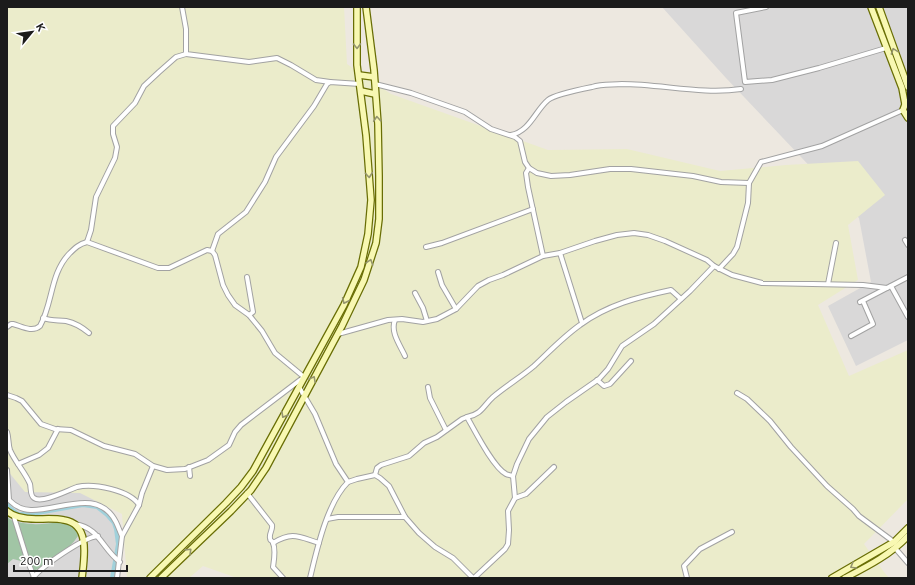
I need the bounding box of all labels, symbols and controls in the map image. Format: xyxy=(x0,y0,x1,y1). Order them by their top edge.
north arrow xyxy=(12,12,52,52)
text: K xyxy=(34,21,48,34)
one-way arrow xyxy=(353,43,361,49)
one-way arrow xyxy=(891,48,899,55)
one-way arrow xyxy=(373,116,382,122)
one-way arrow xyxy=(365,172,374,178)
one-way arrow xyxy=(365,259,374,266)
one-way arrow xyxy=(342,297,350,304)
one-way arrow xyxy=(308,376,315,383)
one-way arrow xyxy=(281,411,288,418)
scale bar xyxy=(14,547,127,573)
one-way arrow xyxy=(184,548,192,556)
text: 200 m xyxy=(20,554,53,567)
one-way arrow xyxy=(850,562,857,569)

